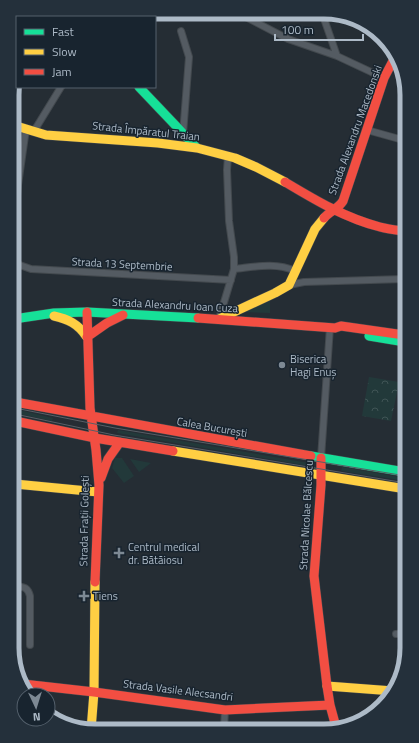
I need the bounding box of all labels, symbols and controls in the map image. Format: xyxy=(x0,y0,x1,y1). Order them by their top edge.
legend xyxy=(16,16,156,88)
scale bar xyxy=(275,16,363,42)
text: 100 m xyxy=(281,20,314,39)
text: Fast xyxy=(52,22,75,41)
text: Slow xyxy=(52,42,77,61)
text: Jam xyxy=(52,62,72,81)
street label: Strada Alexandru Macedonski xyxy=(324,63,386,197)
street label: Strada Împăratul Traian xyxy=(91,117,201,145)
street label: Strada 13 Septembrie xyxy=(71,253,173,275)
street label: Strada Alexandru Ioan Cuza xyxy=(112,294,239,316)
place label: Biserica Hagi Enuș xyxy=(290,351,336,380)
marker: Biserica Hagi Enuș xyxy=(277,360,287,370)
street label: Calea București xyxy=(175,413,249,441)
street label: Strada Nicolae Bălcescu xyxy=(295,459,317,570)
street label: Strada Frații Golești xyxy=(75,475,93,567)
place label: Centrul medical dr. Bătăiosu xyxy=(128,539,200,568)
marker: Centrul medical dr. Bătăiosu xyxy=(113,547,125,559)
place label: Tiens xyxy=(93,588,118,604)
marker: Tiens xyxy=(78,590,90,602)
street label: Strada Vasile Alecsandri xyxy=(122,675,234,705)
north arrow xyxy=(16,687,56,727)
text: N xyxy=(32,709,41,725)

